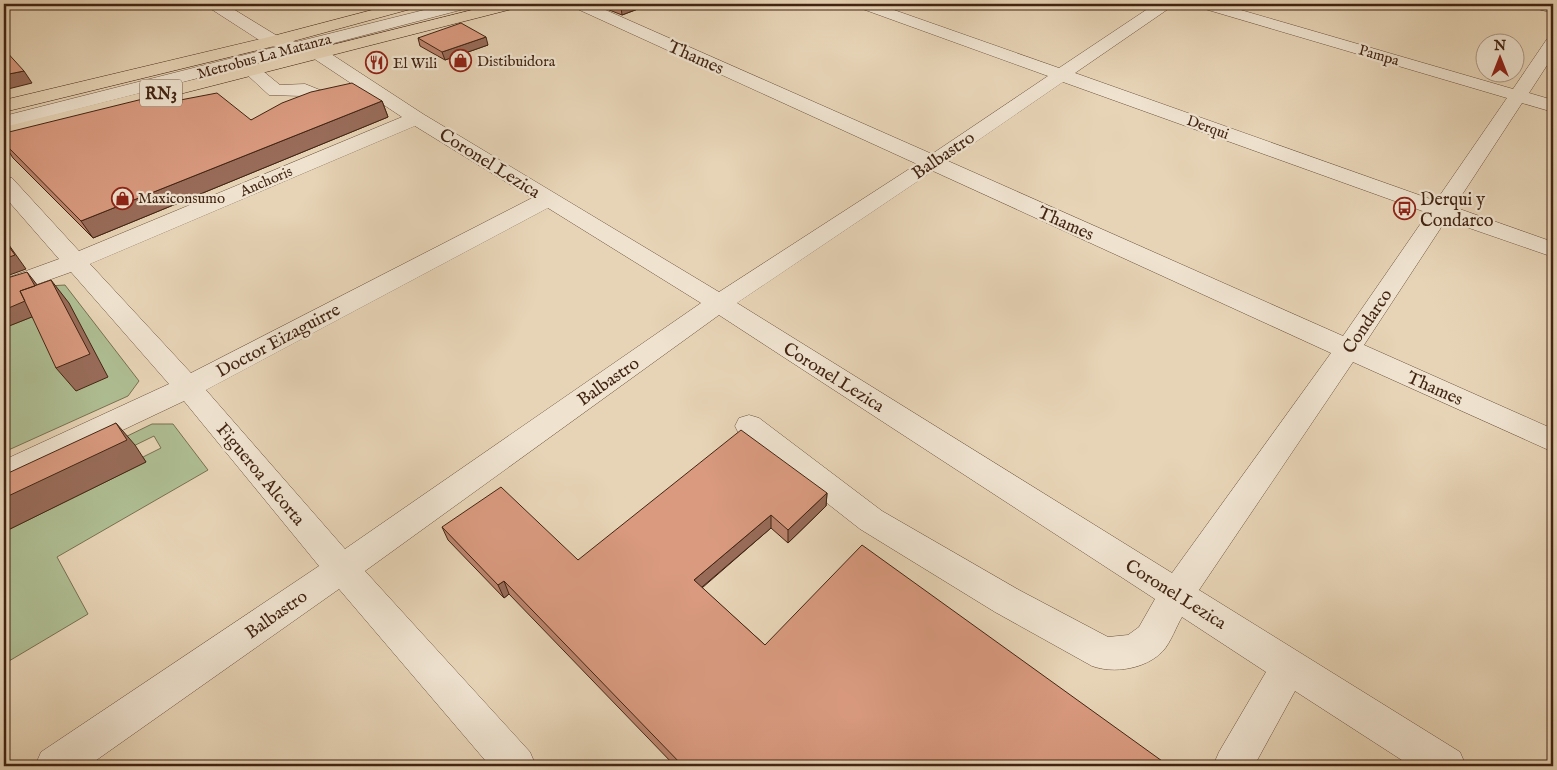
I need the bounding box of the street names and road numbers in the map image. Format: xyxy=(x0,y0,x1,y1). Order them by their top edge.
street label: Metrobus La Matanza xyxy=(195,29,334,84)
street label: Thames xyxy=(664,36,727,81)
street label: Pampa xyxy=(1356,41,1402,70)
road number: RN3 xyxy=(140,80,182,106)
street label: Derqui xyxy=(1184,111,1232,144)
street label: Coronel Lezica xyxy=(434,124,544,205)
street label: Balbastro xyxy=(908,127,980,186)
street label: Anchoris xyxy=(236,162,295,201)
street label: Thames xyxy=(1034,202,1097,247)
street label: Condarco xyxy=(1338,285,1398,359)
street label: Doctor Eizaguirre xyxy=(213,299,345,384)
street label: Coronel Lezica xyxy=(778,338,888,419)
street label: Balbastro xyxy=(573,352,645,412)
street label: Thames xyxy=(1403,367,1466,412)
street label: Figueroa Alcorta xyxy=(210,419,309,531)
street label: Coronel Lezica xyxy=(1120,555,1230,636)
street label: Balbastro xyxy=(241,585,313,645)

